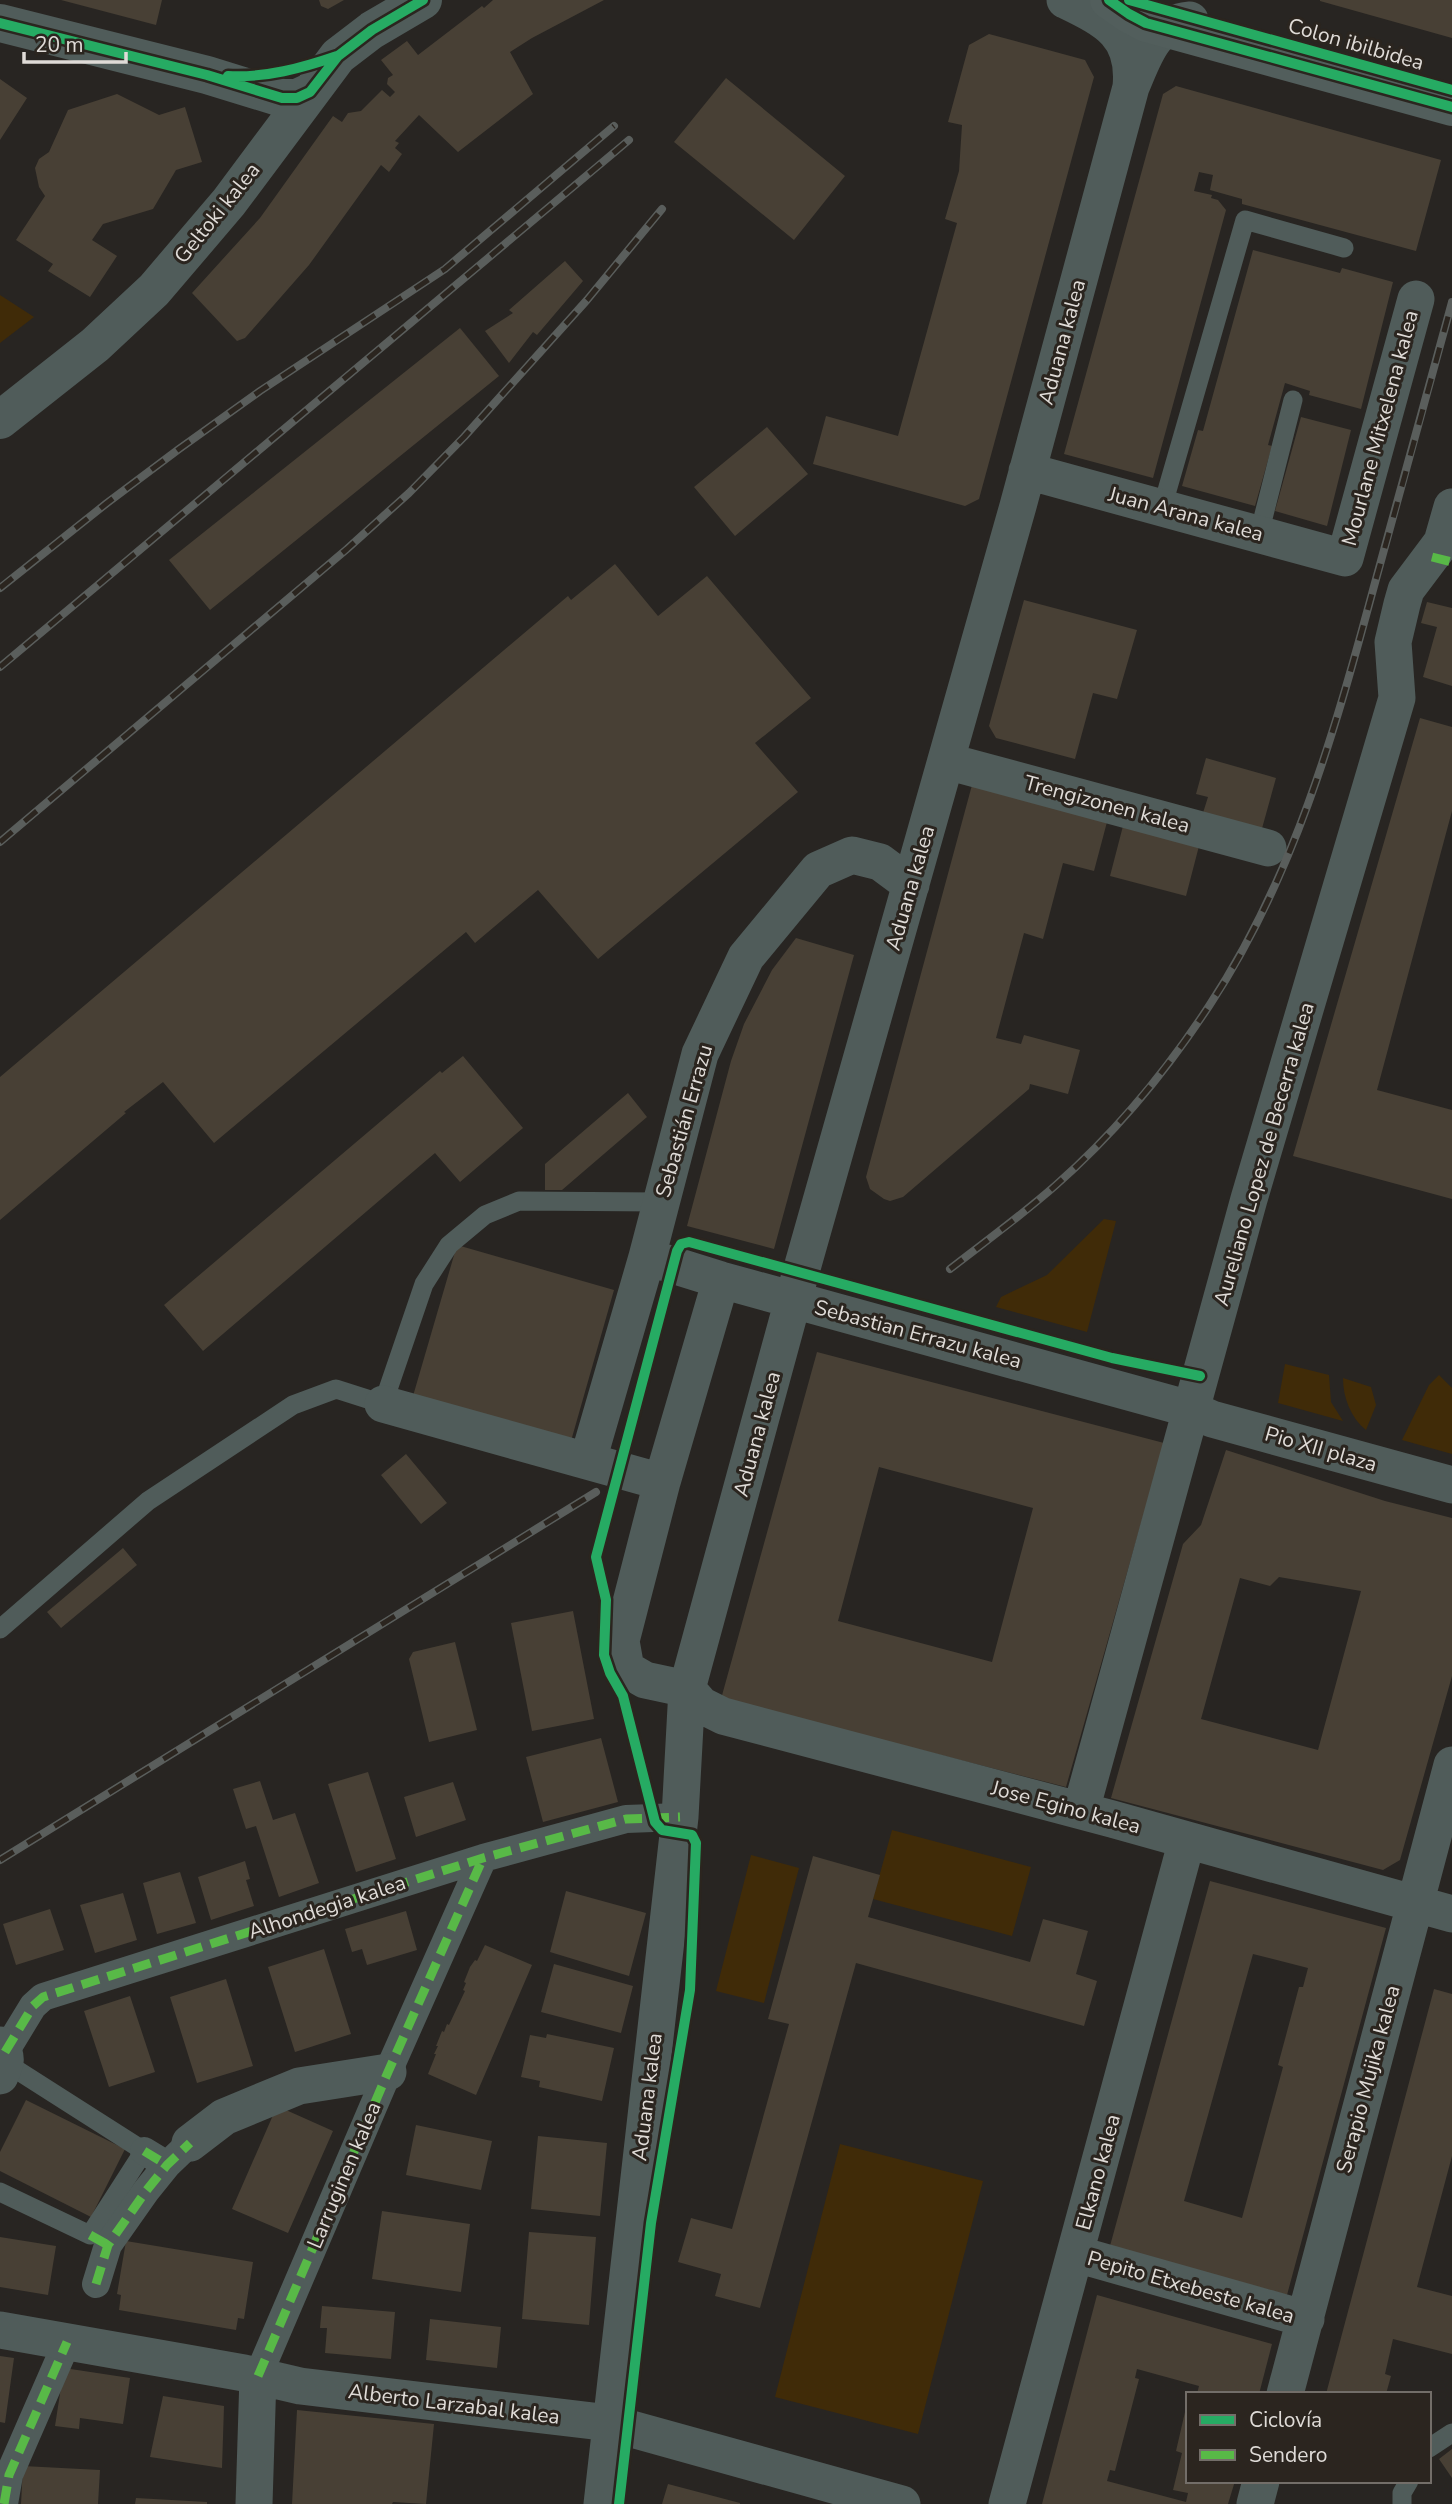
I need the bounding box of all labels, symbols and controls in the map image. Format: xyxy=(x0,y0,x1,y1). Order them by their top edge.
street label: Colon ibilbidea xyxy=(1285,11,1427,77)
scale bar xyxy=(24,21,126,65)
text: 20 m xyxy=(35,31,84,59)
street label: Geltoki kalea xyxy=(168,157,266,269)
street label: Aduana kalea xyxy=(1032,276,1092,408)
street label: Mourlane Mitxelena kalea xyxy=(1335,307,1425,549)
street label: Juan Arana kalea xyxy=(1104,480,1267,548)
street label: Trengizonen kalea xyxy=(1021,768,1193,840)
street label: Aduana kalea xyxy=(879,822,941,954)
street label: Aureliano Lopez de Becerra kalea xyxy=(1207,999,1321,1309)
street label: Sebastián Errazu xyxy=(649,1041,719,1201)
street label: Sebastian Errazu kalea xyxy=(811,1293,1025,1375)
street label: Aduana kalea xyxy=(727,1368,787,1500)
street label: Pio XII plaza xyxy=(1262,1420,1380,1478)
street label: Jose Egino kalea xyxy=(987,1773,1144,1840)
street label: Alhondegia kalea xyxy=(245,1868,409,1946)
street label: Serapio Mujika kalea xyxy=(1329,1982,1407,2176)
street label: Aduana kalea xyxy=(625,2031,669,2163)
street label: Larruginen kalea xyxy=(300,2097,388,2253)
street label: Elkano kalea xyxy=(1069,2111,1127,2233)
street label: Pepito Etxebeste kalea xyxy=(1084,2244,1298,2330)
street label: Alberto Larzabal kalea xyxy=(347,2377,561,2431)
legend xyxy=(1186,2392,1431,2483)
text: Ciclovía xyxy=(1249,2406,1322,2434)
text: Sendero xyxy=(1249,2441,1328,2469)

